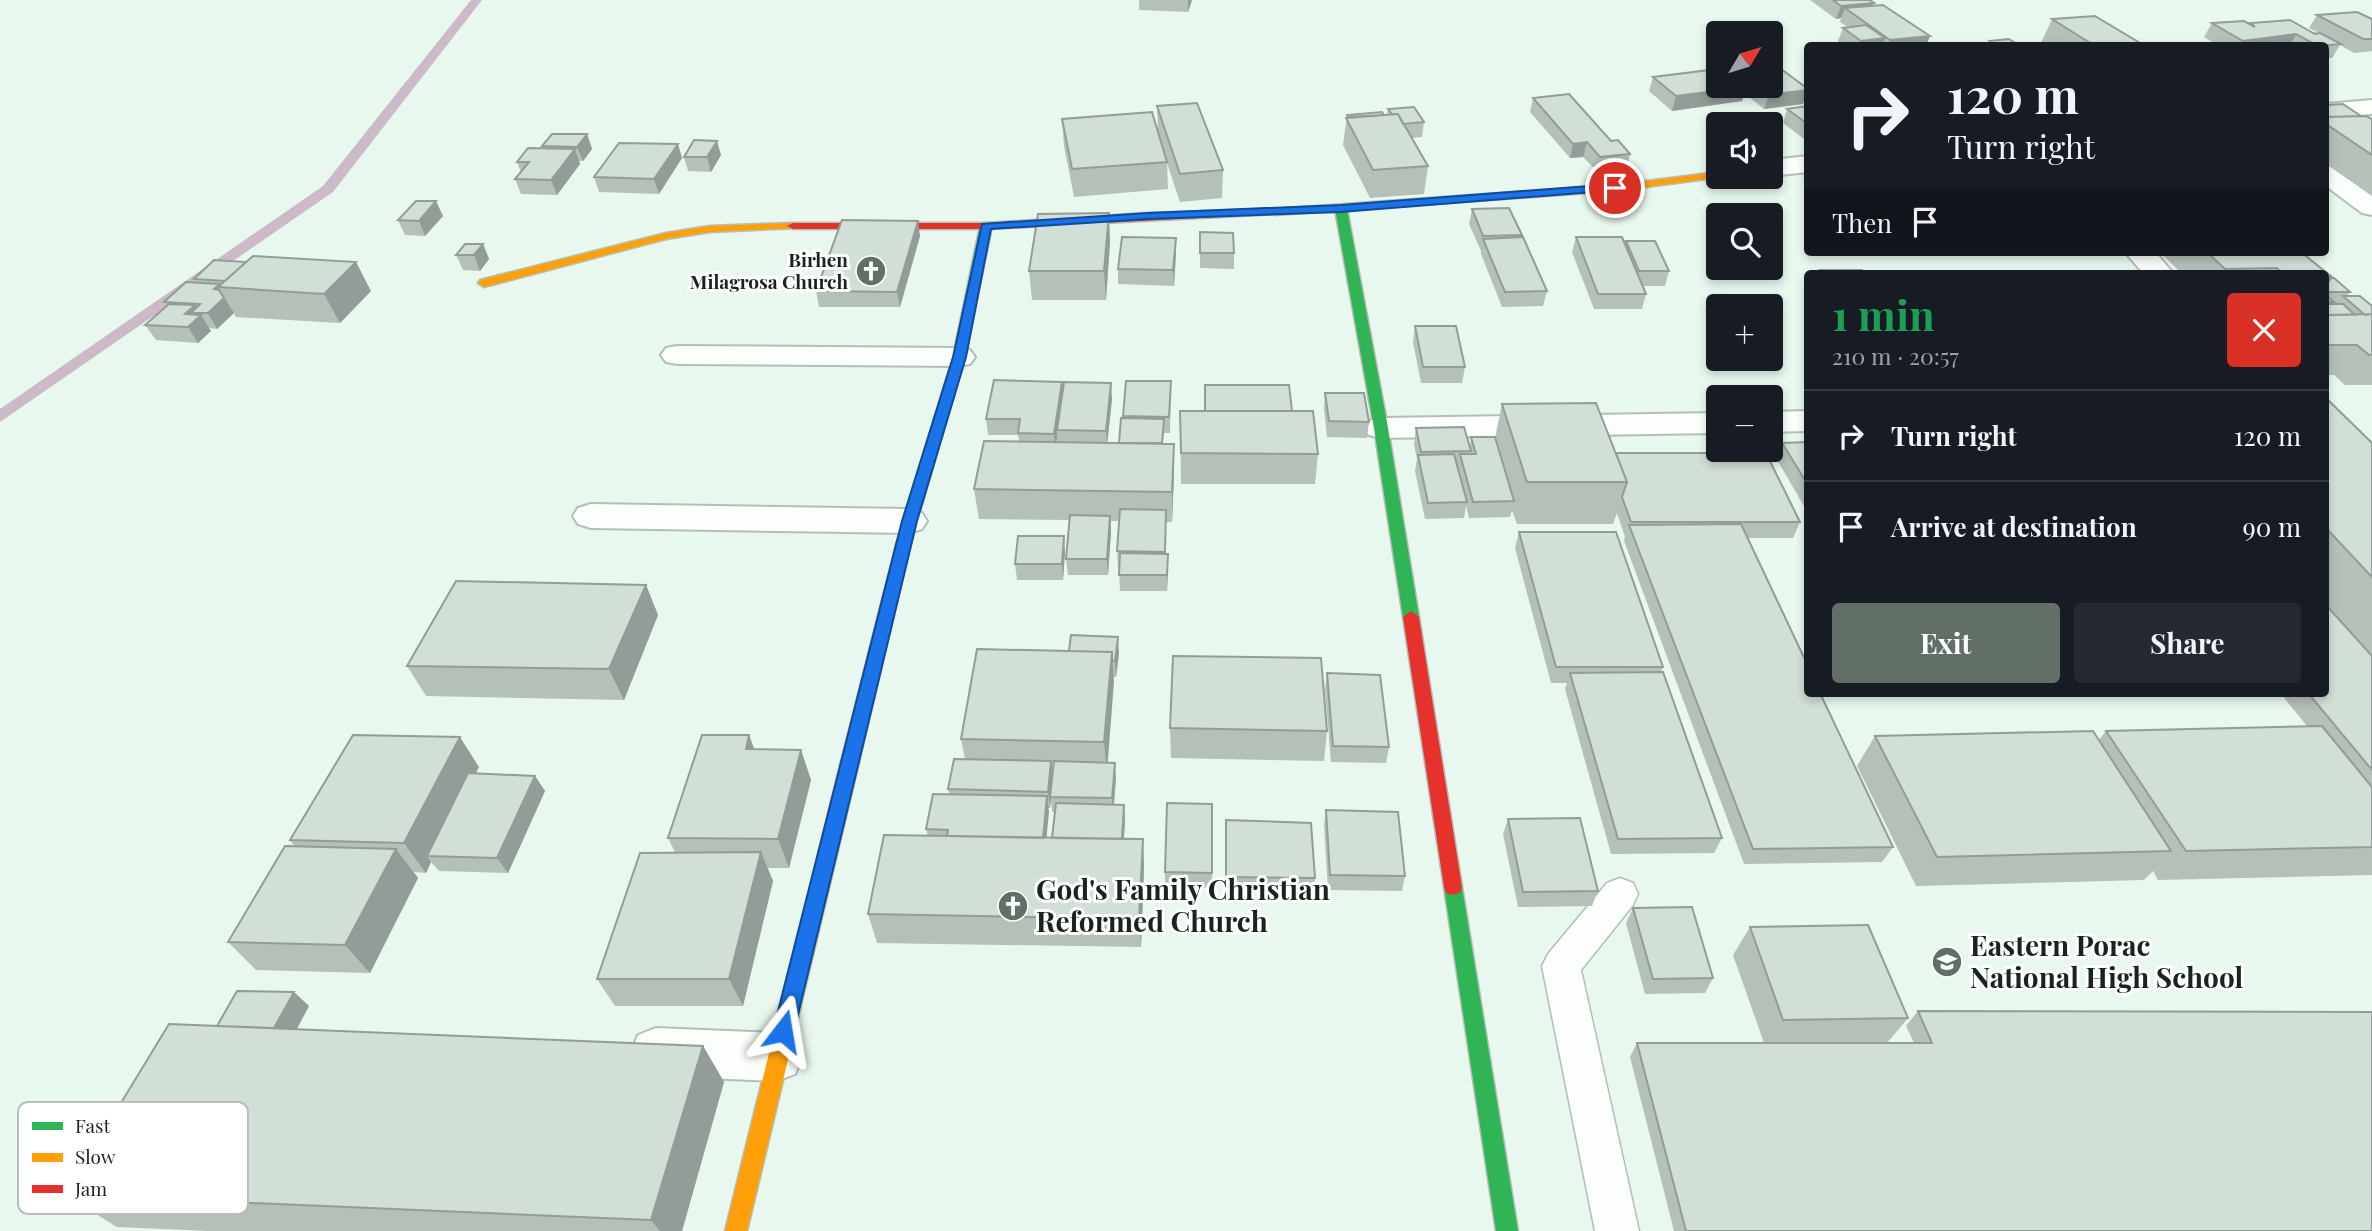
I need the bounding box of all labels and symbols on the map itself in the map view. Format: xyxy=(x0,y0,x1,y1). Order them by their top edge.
north arrow xyxy=(1706,21,1783,98)
pin xyxy=(1585,158,1645,218)
place label: Birhen Milagrosa Church xyxy=(690,246,848,294)
church icon: Birhen Milagrosa Church xyxy=(854,254,888,288)
place label: God's Family Christian Reformed Church xyxy=(1036,870,1330,939)
church icon: God's Family Christian Reformed Church xyxy=(996,889,1030,923)
place label: Eastern Porac National High School xyxy=(1970,926,2243,995)
school or university icon: Eastern Porac National High School xyxy=(1930,945,1964,979)
position arrow xyxy=(746,994,820,1068)
legend xyxy=(18,1102,248,1214)
text: Fast xyxy=(75,1112,111,1138)
text: Slow xyxy=(75,1143,116,1169)
text: Jam xyxy=(74,1175,107,1201)

